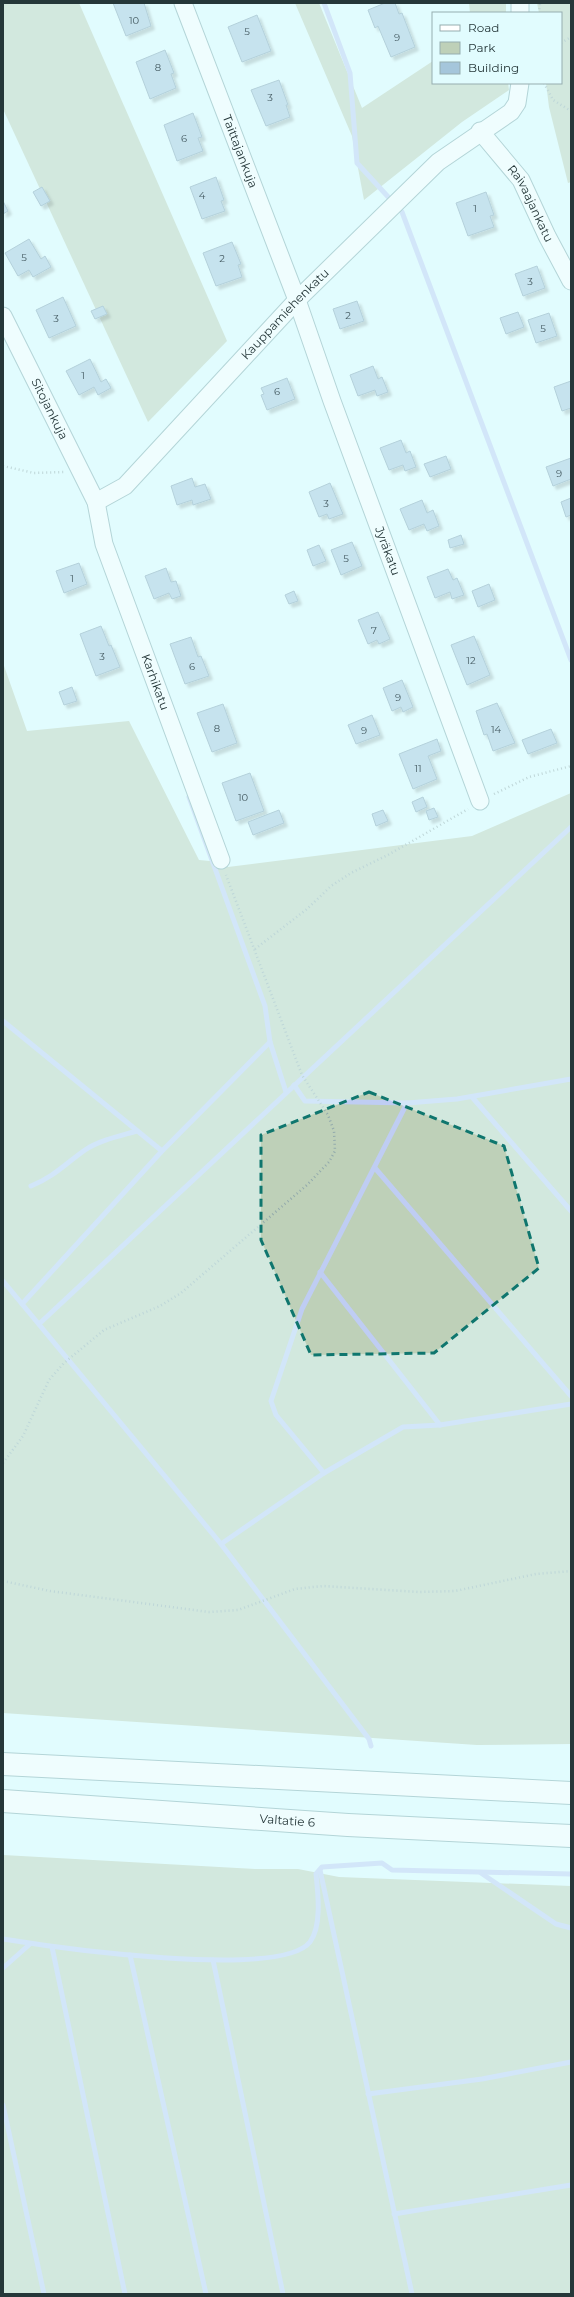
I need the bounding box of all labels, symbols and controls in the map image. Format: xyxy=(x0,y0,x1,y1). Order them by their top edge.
legend xyxy=(432,12,562,84)
house number: 10 xyxy=(129,14,139,27)
text: Road xyxy=(468,20,499,35)
house number: 5 xyxy=(244,25,250,38)
house number: 9 xyxy=(394,31,400,44)
text: Park xyxy=(468,40,496,55)
text: Building xyxy=(468,60,519,75)
house number: 8 xyxy=(155,61,161,74)
house number: 3 xyxy=(267,91,273,104)
street label: Taittajankuja xyxy=(220,113,261,190)
house number: 6 xyxy=(181,132,187,145)
street label: Raivaajankatu xyxy=(504,162,557,244)
house number: 4 xyxy=(199,189,206,202)
house number: 1 xyxy=(473,202,477,215)
house number: 5 xyxy=(21,251,27,264)
house number: 2 xyxy=(219,252,225,265)
street label: Kauppamiehenkatu xyxy=(238,265,332,363)
house number: 3 xyxy=(527,275,533,288)
house number: 2 xyxy=(345,309,351,322)
house number: 3 xyxy=(53,312,59,325)
house number: 5 xyxy=(540,322,546,335)
house number: 1 xyxy=(81,369,85,382)
street label: Sitojankuja xyxy=(28,376,72,442)
house number: 6 xyxy=(274,385,280,398)
house number: 9 xyxy=(556,467,562,480)
house number: 3 xyxy=(323,497,329,510)
street label: Jyräkatu xyxy=(372,523,404,577)
house number: 5 xyxy=(343,552,349,565)
house number: 1 xyxy=(70,572,74,585)
house number: 7 xyxy=(371,624,377,637)
house number: 3 xyxy=(99,650,105,663)
street label: Karhikatu xyxy=(138,652,173,712)
house number: 12 xyxy=(466,654,476,667)
house number: 6 xyxy=(189,660,195,673)
house number: 9 xyxy=(395,691,401,704)
house number: 8 xyxy=(214,722,220,735)
house number: 14 xyxy=(491,723,501,736)
house number: 9 xyxy=(361,724,367,737)
house number: 11 xyxy=(414,762,422,775)
house number: 10 xyxy=(238,791,248,804)
street label: Valtatie 6 xyxy=(259,1811,316,1830)

